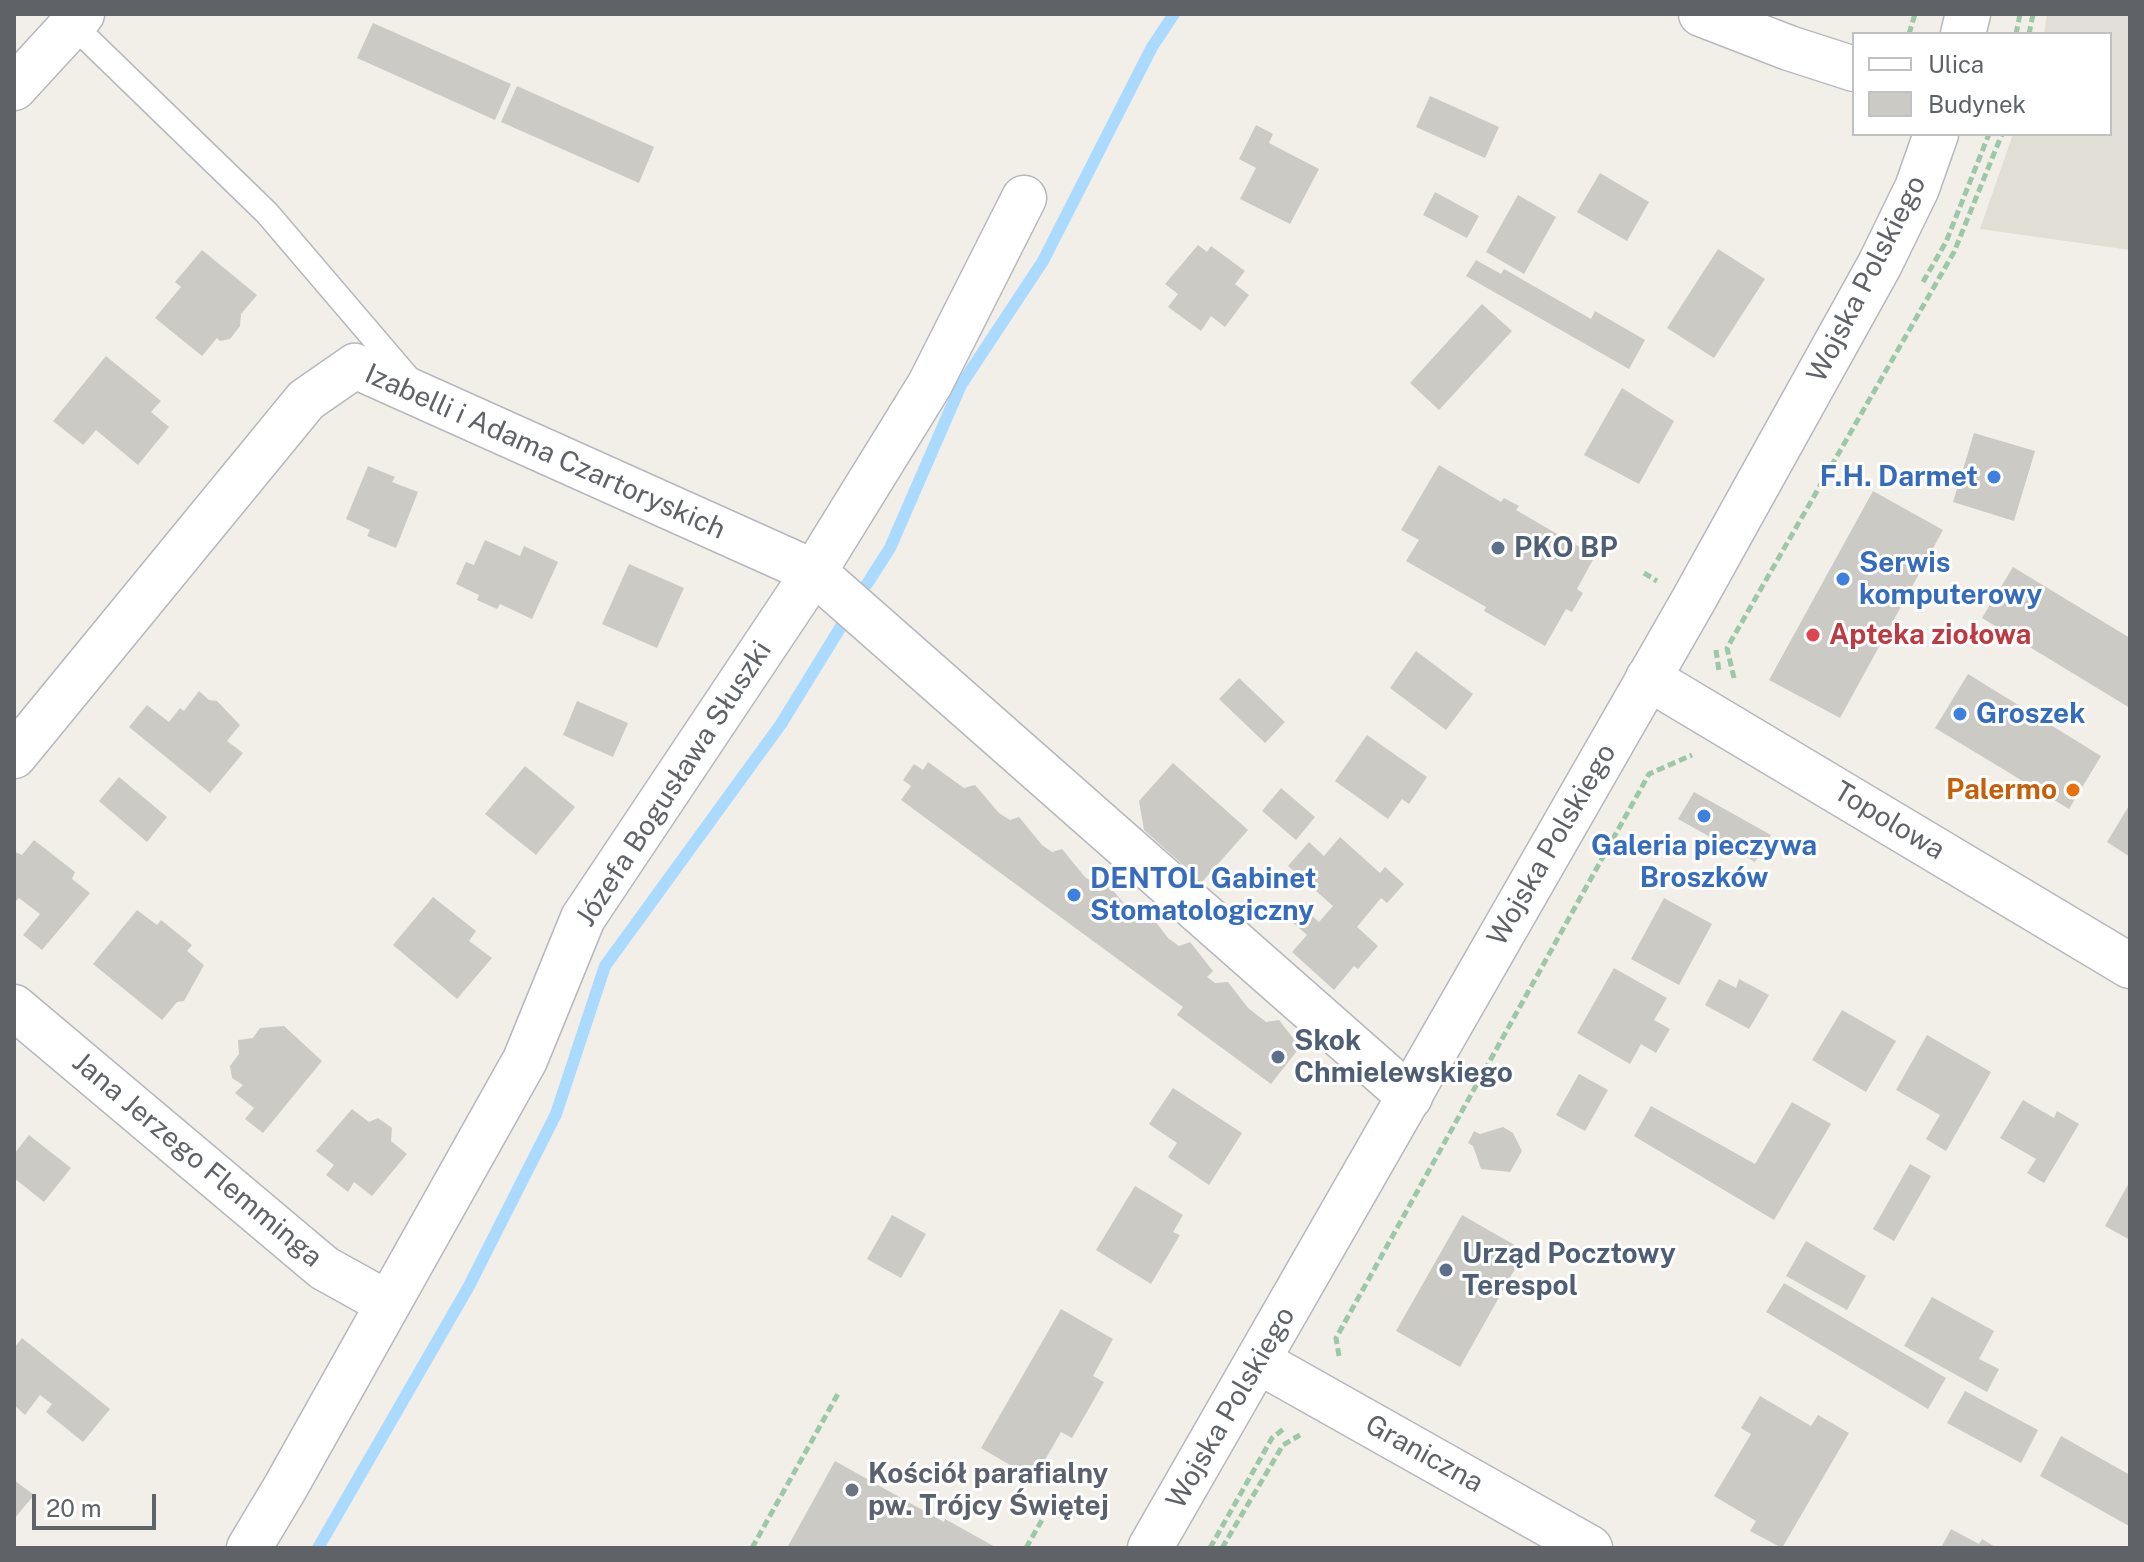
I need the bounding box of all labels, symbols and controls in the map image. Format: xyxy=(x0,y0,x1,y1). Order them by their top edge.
legend xyxy=(1852,32,2112,136)
text: Ulica xyxy=(1928,50,1984,78)
text: Budynek xyxy=(1928,90,2026,118)
street label: Wojska Polskiego xyxy=(1800,170,1934,388)
street label: Izabelli i Adama Czartoryskich xyxy=(360,357,730,547)
place label: F.H. Darmet xyxy=(1820,460,1978,494)
marker: F.H. Darmet xyxy=(1985,468,2003,486)
place label: PKO BP xyxy=(1514,531,1618,565)
marker: PKO BP xyxy=(1489,539,1507,557)
place label: Serwis komputerowy xyxy=(1859,546,2042,612)
marker: Serwis komputerowy xyxy=(1834,570,1852,588)
place label: Apteka ziołowa xyxy=(1829,618,2031,652)
marker: Apteka ziołowa xyxy=(1804,626,1822,644)
street label: Józefa Bogusława Słuszki xyxy=(569,635,779,933)
place label: Groszek xyxy=(1976,697,2085,731)
marker: Groszek xyxy=(1951,705,1969,723)
street label: Wojska Polskiego xyxy=(1481,738,1623,952)
place label: Palermo xyxy=(1946,773,2057,807)
street label: Topolowa xyxy=(1827,775,1951,867)
marker: Palermo xyxy=(2064,781,2082,799)
marker: Galeria pieczywa Broszków xyxy=(1695,807,1713,825)
place label: Galeria pieczywa Broszków xyxy=(1591,829,1817,895)
place label: DENTOL Gabinet Stomatologiczny xyxy=(1090,862,1317,928)
marker: DENTOL Gabinet Stomatologiczny xyxy=(1065,886,1083,904)
place label: Skok Chmielewskiego xyxy=(1294,1024,1513,1090)
street label: Jana Jerzego Flemminga xyxy=(65,1046,329,1274)
marker: Skok Chmielewskiego xyxy=(1269,1048,1287,1066)
place label: Urząd Pocztowy Terespol xyxy=(1462,1237,1676,1303)
marker: Urząd Pocztowy Terespol xyxy=(1437,1261,1455,1279)
street label: Wojska Polskiego xyxy=(1160,1301,1302,1515)
street label: Graniczna xyxy=(1359,1408,1489,1500)
place label: Kościół parafialny pw. Trójcy Świętej xyxy=(868,1457,1109,1523)
scale bar xyxy=(36,1478,160,1528)
marker: Kościół parafialny pw. Trójcy Świętej xyxy=(843,1481,861,1499)
text: 20 m xyxy=(46,1494,102,1522)

